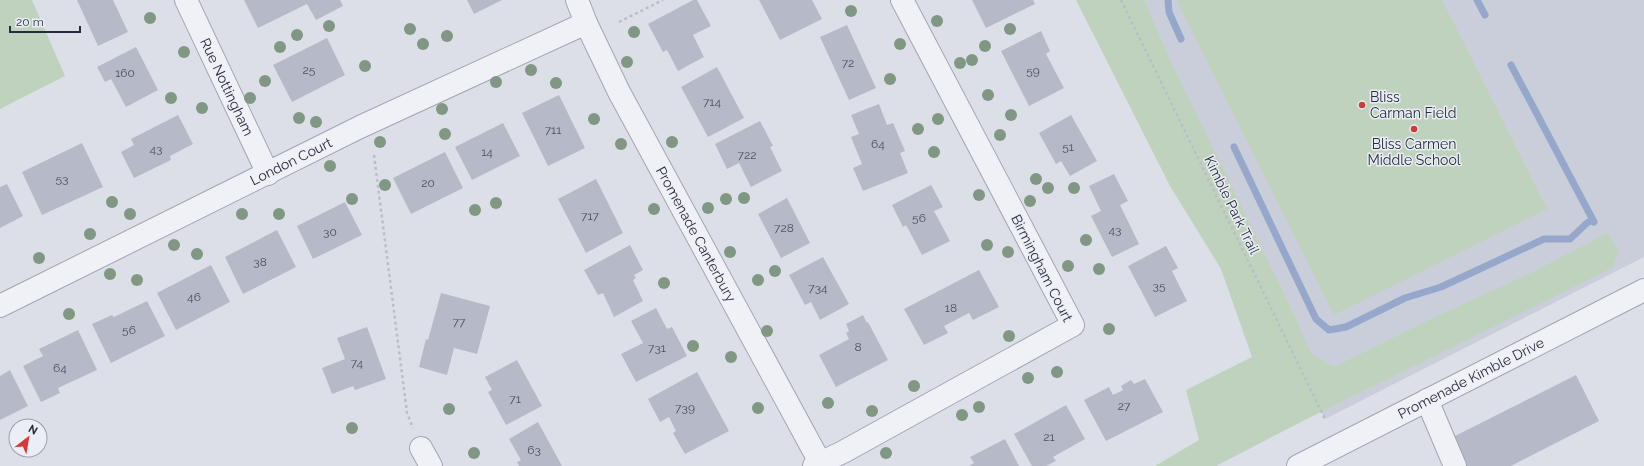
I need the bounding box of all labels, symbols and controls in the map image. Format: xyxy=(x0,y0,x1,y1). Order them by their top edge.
scale bar xyxy=(10,8,80,34)
text: 20 m xyxy=(16,15,44,29)
street label: Rue Nottingham xyxy=(197,35,257,138)
house number: 72 xyxy=(842,56,854,70)
house number: 25 xyxy=(303,63,316,77)
house number: 59 xyxy=(1026,64,1040,78)
house number: 160 xyxy=(115,66,135,80)
place label: Bliss Carman Field xyxy=(1370,89,1456,121)
house number: 714 xyxy=(703,95,722,109)
marker: Bliss Carman Field xyxy=(1357,100,1367,110)
house number: 711 xyxy=(545,123,561,137)
marker: Bliss Carmen Middle School xyxy=(1409,124,1419,134)
street label: London Court xyxy=(247,134,335,188)
place label: Bliss Carmen Middle School xyxy=(1367,136,1461,168)
house number: 64 xyxy=(871,137,885,151)
house number: 51 xyxy=(1062,140,1074,154)
house number: 43 xyxy=(150,142,162,156)
house number: 14 xyxy=(481,145,493,159)
house number: 722 xyxy=(738,148,756,162)
street label: Kimble Park Trail xyxy=(1201,153,1263,257)
street label: Promenade Canterbury xyxy=(653,164,740,305)
house number: 53 xyxy=(56,172,68,186)
house number: 20 xyxy=(421,176,435,190)
house number: 717 xyxy=(581,209,600,223)
house number: 56 xyxy=(912,211,926,225)
street label: Birmingham Court xyxy=(1008,212,1076,325)
house number: 728 xyxy=(774,221,794,235)
house number: 43 xyxy=(1109,223,1121,237)
house number: 30 xyxy=(323,225,337,239)
house number: 38 xyxy=(253,255,267,269)
house number: 35 xyxy=(1153,279,1166,293)
house number: 734 xyxy=(808,281,828,295)
house number: 46 xyxy=(187,290,201,304)
house number: 18 xyxy=(945,301,957,315)
house number: 77 xyxy=(453,315,466,329)
house number: 56 xyxy=(122,323,136,337)
street label: Promenade Kimble Drive xyxy=(1395,334,1547,422)
house number: 8 xyxy=(854,340,862,354)
house number: 731 xyxy=(648,341,666,355)
house number: 74 xyxy=(351,356,364,370)
house number: 64 xyxy=(53,361,67,375)
house number: 71 xyxy=(509,392,521,406)
house number: 27 xyxy=(1118,399,1131,413)
house number: 739 xyxy=(675,401,695,415)
north arrow xyxy=(8,418,48,458)
text: N xyxy=(26,422,40,438)
house number: 21 xyxy=(1043,430,1055,444)
house number: 63 xyxy=(527,443,541,457)

